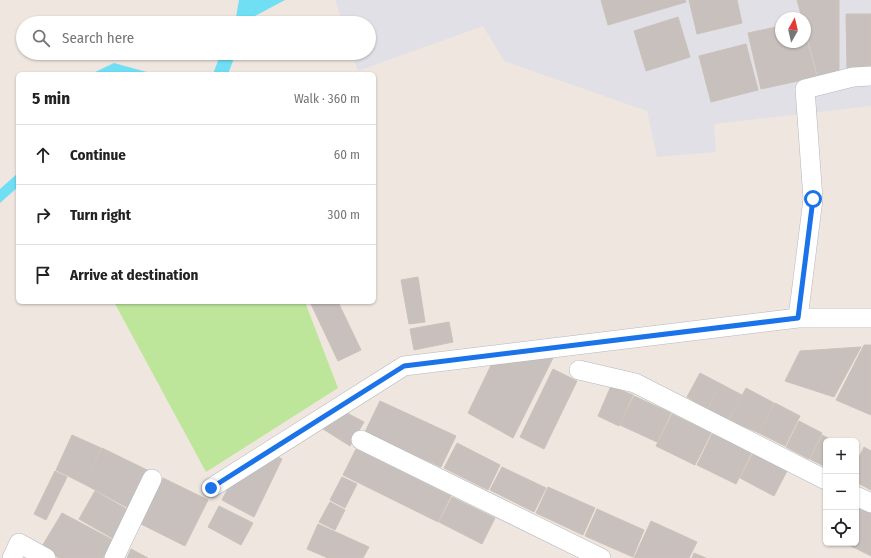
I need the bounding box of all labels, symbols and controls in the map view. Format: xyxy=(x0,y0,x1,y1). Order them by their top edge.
north arrow xyxy=(775,12,811,48)
search box xyxy=(16,16,376,60)
icon: search xyxy=(30,27,52,49)
text: Search here xyxy=(62,29,134,47)
text: 5 min xyxy=(32,88,70,109)
text: Walk · 360 m xyxy=(294,91,360,106)
icon: ahead xyxy=(32,144,54,166)
text: Continue xyxy=(70,146,126,164)
text: 60 m xyxy=(334,147,360,162)
route start xyxy=(804,190,822,208)
icon: right xyxy=(32,204,54,226)
text: Turn right xyxy=(70,206,131,224)
text: 300 m xyxy=(328,207,360,222)
icon: arrive xyxy=(32,264,54,286)
text: Arrive at destination xyxy=(70,266,198,284)
map controls xyxy=(823,438,859,546)
button: + xyxy=(823,438,859,474)
button: − xyxy=(823,474,859,510)
route end xyxy=(202,479,220,497)
button: locate xyxy=(823,510,859,546)

